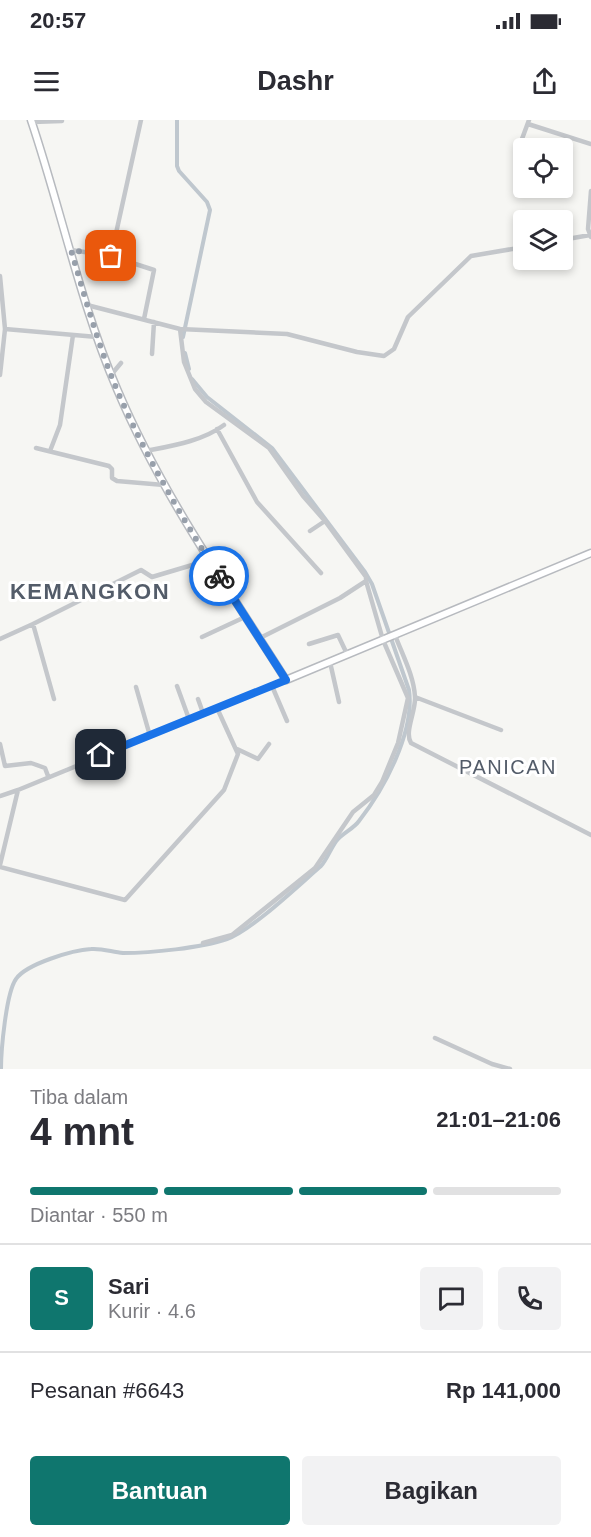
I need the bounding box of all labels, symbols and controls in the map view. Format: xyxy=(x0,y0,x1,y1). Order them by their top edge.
text: 20:57 xyxy=(30,8,86,33)
icon: menu xyxy=(30,65,63,98)
icon: share xyxy=(528,65,561,98)
text: Dashr xyxy=(257,66,334,96)
map controls xyxy=(513,138,573,270)
button: locate xyxy=(513,138,573,198)
button: layers xyxy=(513,210,573,270)
pin xyxy=(85,230,136,281)
icon: bag xyxy=(94,239,127,272)
courier xyxy=(189,546,249,606)
icon: bike xyxy=(203,560,236,593)
district label: KEMANGKON xyxy=(10,579,170,604)
pin xyxy=(75,729,126,780)
icon: home xyxy=(84,738,117,771)
district label: PANICAN xyxy=(459,756,557,778)
text: Tiba dalam xyxy=(30,1086,128,1108)
text: 21:01–21:06 xyxy=(436,1107,561,1132)
text: 4 mnt xyxy=(30,1110,134,1153)
text: Diantar · 550 m xyxy=(30,1204,168,1226)
button: chat xyxy=(420,1267,483,1330)
button: phone xyxy=(498,1267,561,1330)
text: Sari xyxy=(108,1274,150,1299)
text: S xyxy=(54,1285,69,1310)
text: Kurir · 4.6 xyxy=(108,1300,196,1322)
text: Pesanan #6643 xyxy=(30,1378,184,1403)
text: Rp 141,000 xyxy=(446,1378,561,1403)
button: Bantuan xyxy=(30,1456,290,1525)
button: Bagikan xyxy=(302,1456,561,1525)

